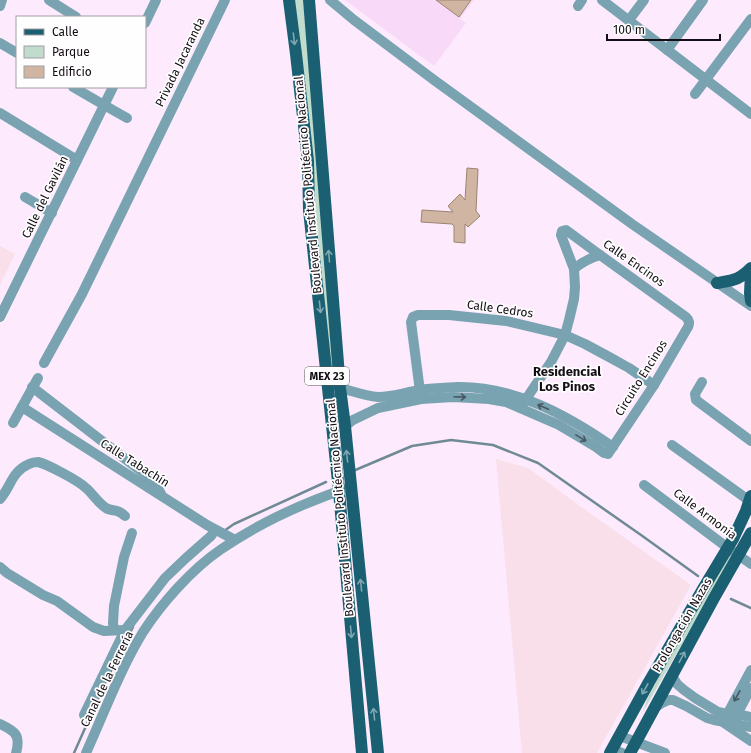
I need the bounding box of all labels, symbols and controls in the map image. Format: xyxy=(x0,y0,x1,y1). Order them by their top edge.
street label: Privada Jacaranda xyxy=(152,15,208,109)
legend xyxy=(16,16,146,88)
scale bar xyxy=(607,16,720,42)
text: 100 m xyxy=(613,23,645,37)
text: Calle xyxy=(52,25,79,39)
one-way arrow xyxy=(290,32,298,45)
text: Parque xyxy=(52,45,90,59)
text: Edificio xyxy=(52,65,92,79)
street label: Boulevard Instituto Politécnico Nacional xyxy=(291,75,324,294)
street label: Calle del Gavilán xyxy=(19,153,71,241)
street label: Calle Encinos xyxy=(601,237,668,290)
one-way arrow xyxy=(326,250,333,263)
street label: Calle Cedros xyxy=(466,297,534,321)
one-way arrow xyxy=(316,300,323,313)
street label: Circuito Encinos xyxy=(612,337,670,419)
district label: Residencial Los Pinos xyxy=(533,364,601,394)
road number: MEX 23 xyxy=(305,367,349,385)
one-way arrow xyxy=(453,393,466,401)
street label: Boulevard Instituto Politécnico Nacional xyxy=(323,398,356,617)
one-way arrow xyxy=(537,402,549,410)
one-way arrow xyxy=(575,435,587,443)
street label: Calle Tabachín xyxy=(98,436,172,490)
one-way arrow xyxy=(344,450,351,463)
street label: Calle Armonía xyxy=(671,486,739,542)
street label: Prolongación Nazas xyxy=(649,575,715,674)
one-way arrow xyxy=(357,579,364,592)
one-way arrow xyxy=(348,625,355,638)
street label: Canal de la Ferrería xyxy=(78,629,136,729)
one-way arrow xyxy=(679,651,686,663)
one-way arrow xyxy=(641,683,649,695)
one-way arrow xyxy=(733,690,740,702)
one-way arrow xyxy=(370,708,378,721)

